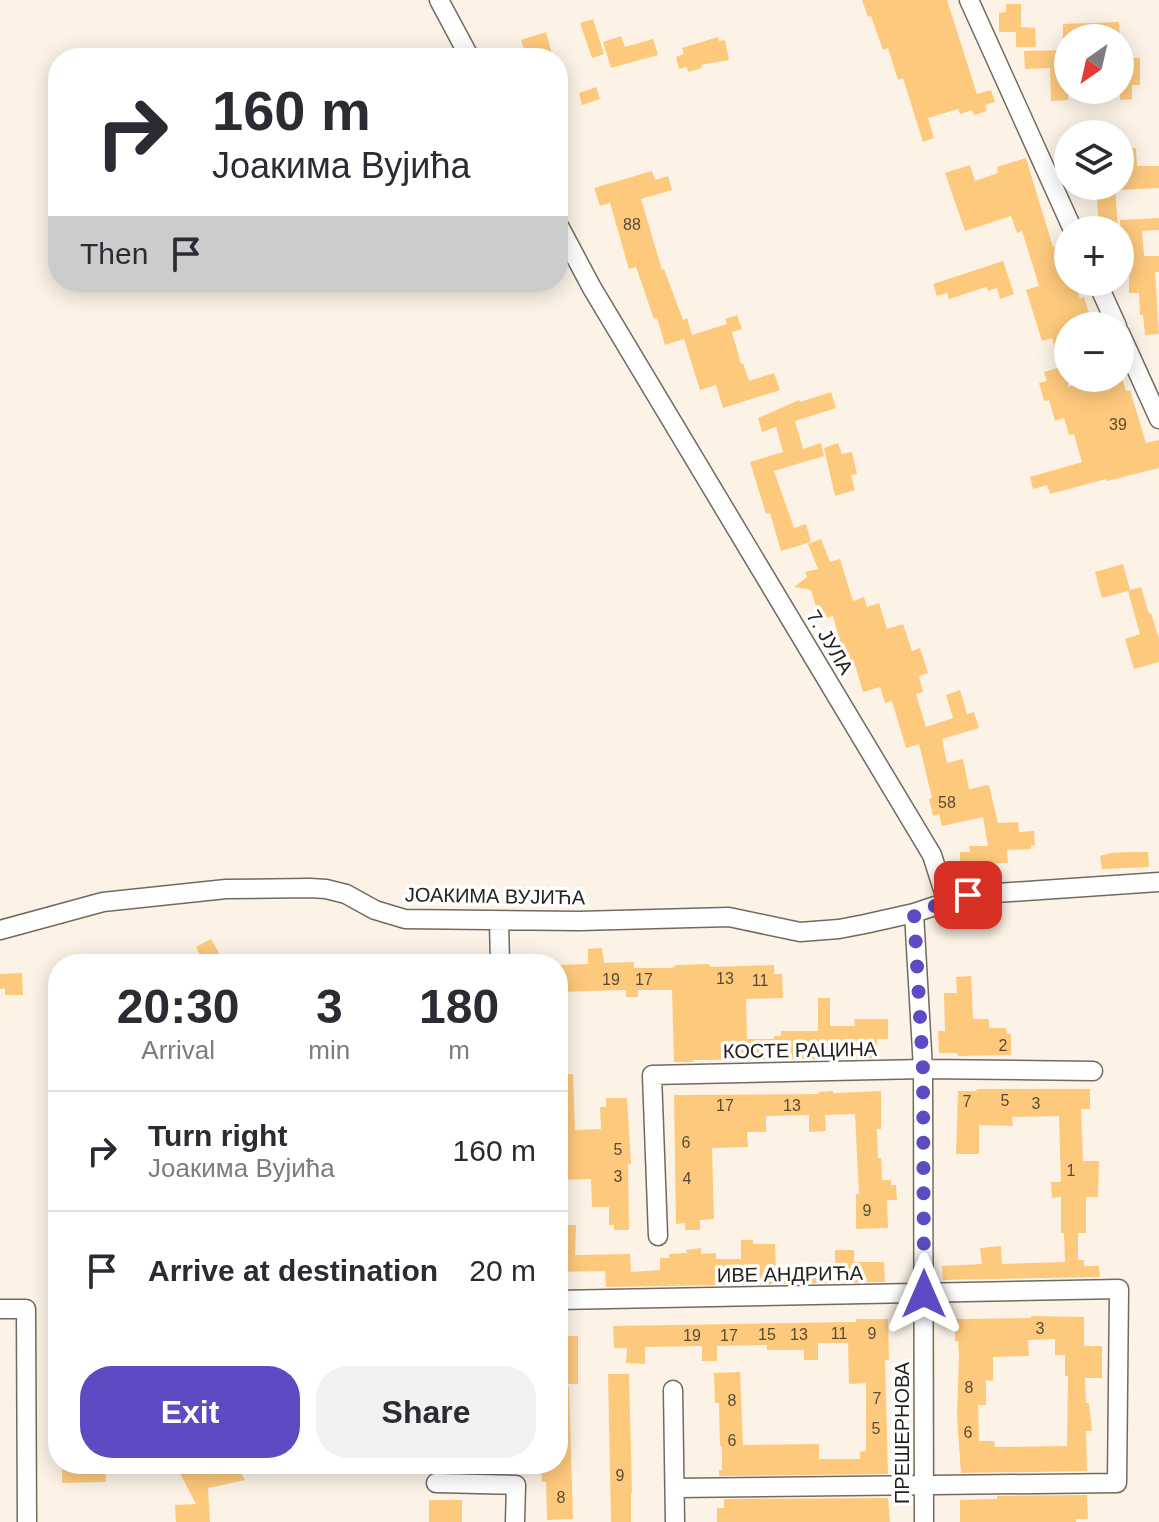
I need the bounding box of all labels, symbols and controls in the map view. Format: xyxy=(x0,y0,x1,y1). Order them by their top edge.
north arrow xyxy=(1054,24,1134,104)
map controls xyxy=(1054,24,1134,392)
text: 160 m xyxy=(212,79,371,142)
icon: right xyxy=(80,80,184,184)
button: layers xyxy=(1054,120,1134,200)
text: Јоакима Вујића xyxy=(212,145,470,186)
house number: 88 xyxy=(623,216,641,233)
button: + xyxy=(1054,216,1134,296)
icon: arrive xyxy=(164,232,208,276)
text: Then xyxy=(80,237,148,270)
button: − xyxy=(1054,312,1134,392)
house number: 39 xyxy=(1109,416,1127,433)
street label: 7. ЈУЛА xyxy=(802,606,858,679)
house number: 58 xyxy=(938,794,956,811)
pin xyxy=(934,861,1002,929)
icon: arrive xyxy=(946,873,990,917)
street label: ЈОАКИМА ВУЈИЋА xyxy=(405,883,586,909)
house number: 13 xyxy=(716,970,734,987)
house number: 19 xyxy=(602,971,620,988)
house number: 17 xyxy=(635,971,653,988)
house number: 11 xyxy=(752,972,768,989)
text: 20:30 xyxy=(117,980,240,1033)
text: 3 xyxy=(316,980,343,1033)
text: 180 xyxy=(419,980,499,1033)
text: Arrival xyxy=(141,1035,215,1065)
text: min xyxy=(308,1035,350,1065)
text: m xyxy=(448,1035,470,1065)
house number: 2 xyxy=(999,1037,1008,1054)
street label: КОСТЕ РАЦИНА xyxy=(723,1038,878,1062)
house number: 5 xyxy=(1001,1092,1010,1109)
house number: 7 xyxy=(963,1093,972,1110)
house number: 3 xyxy=(1032,1095,1041,1112)
house number: 17 xyxy=(716,1097,734,1114)
house number: 13 xyxy=(783,1097,801,1114)
text: Turn right xyxy=(148,1119,287,1152)
icon: right xyxy=(80,1129,124,1173)
text: 160 m xyxy=(453,1134,536,1167)
house number: 6 xyxy=(682,1134,691,1151)
house number: 5 xyxy=(614,1141,623,1158)
text: Јоакима Вујића xyxy=(148,1153,335,1183)
house number: 1 xyxy=(1067,1162,1076,1179)
house number: 3 xyxy=(614,1168,623,1185)
house number: 4 xyxy=(683,1170,692,1187)
house number: 9 xyxy=(863,1202,872,1219)
icon: arrive xyxy=(80,1249,124,1293)
position arrow xyxy=(882,1252,966,1336)
text: Arrive at destination xyxy=(148,1254,438,1287)
text: 20 m xyxy=(469,1254,536,1287)
street label: ИВЕ АНДРИЋА xyxy=(717,1262,864,1286)
house number: 3 xyxy=(1036,1320,1045,1337)
house number: 11 xyxy=(831,1325,847,1342)
house number: 9 xyxy=(868,1325,877,1342)
house number: 15 xyxy=(758,1326,776,1343)
house number: 13 xyxy=(790,1326,808,1343)
house number: 19 xyxy=(683,1327,701,1344)
house number: 17 xyxy=(720,1327,738,1344)
street label: ПРЕШЕРНОВА xyxy=(891,1361,913,1504)
button: Exit xyxy=(80,1366,300,1458)
button: Share xyxy=(316,1366,536,1458)
house number: 8 xyxy=(965,1379,974,1396)
house number: 7 xyxy=(873,1390,882,1407)
house number: 8 xyxy=(728,1392,737,1409)
house number: 5 xyxy=(872,1420,881,1437)
house number: 6 xyxy=(964,1424,973,1441)
house number: 6 xyxy=(728,1432,737,1449)
house number: 9 xyxy=(616,1467,625,1484)
house number: 8 xyxy=(557,1489,566,1506)

